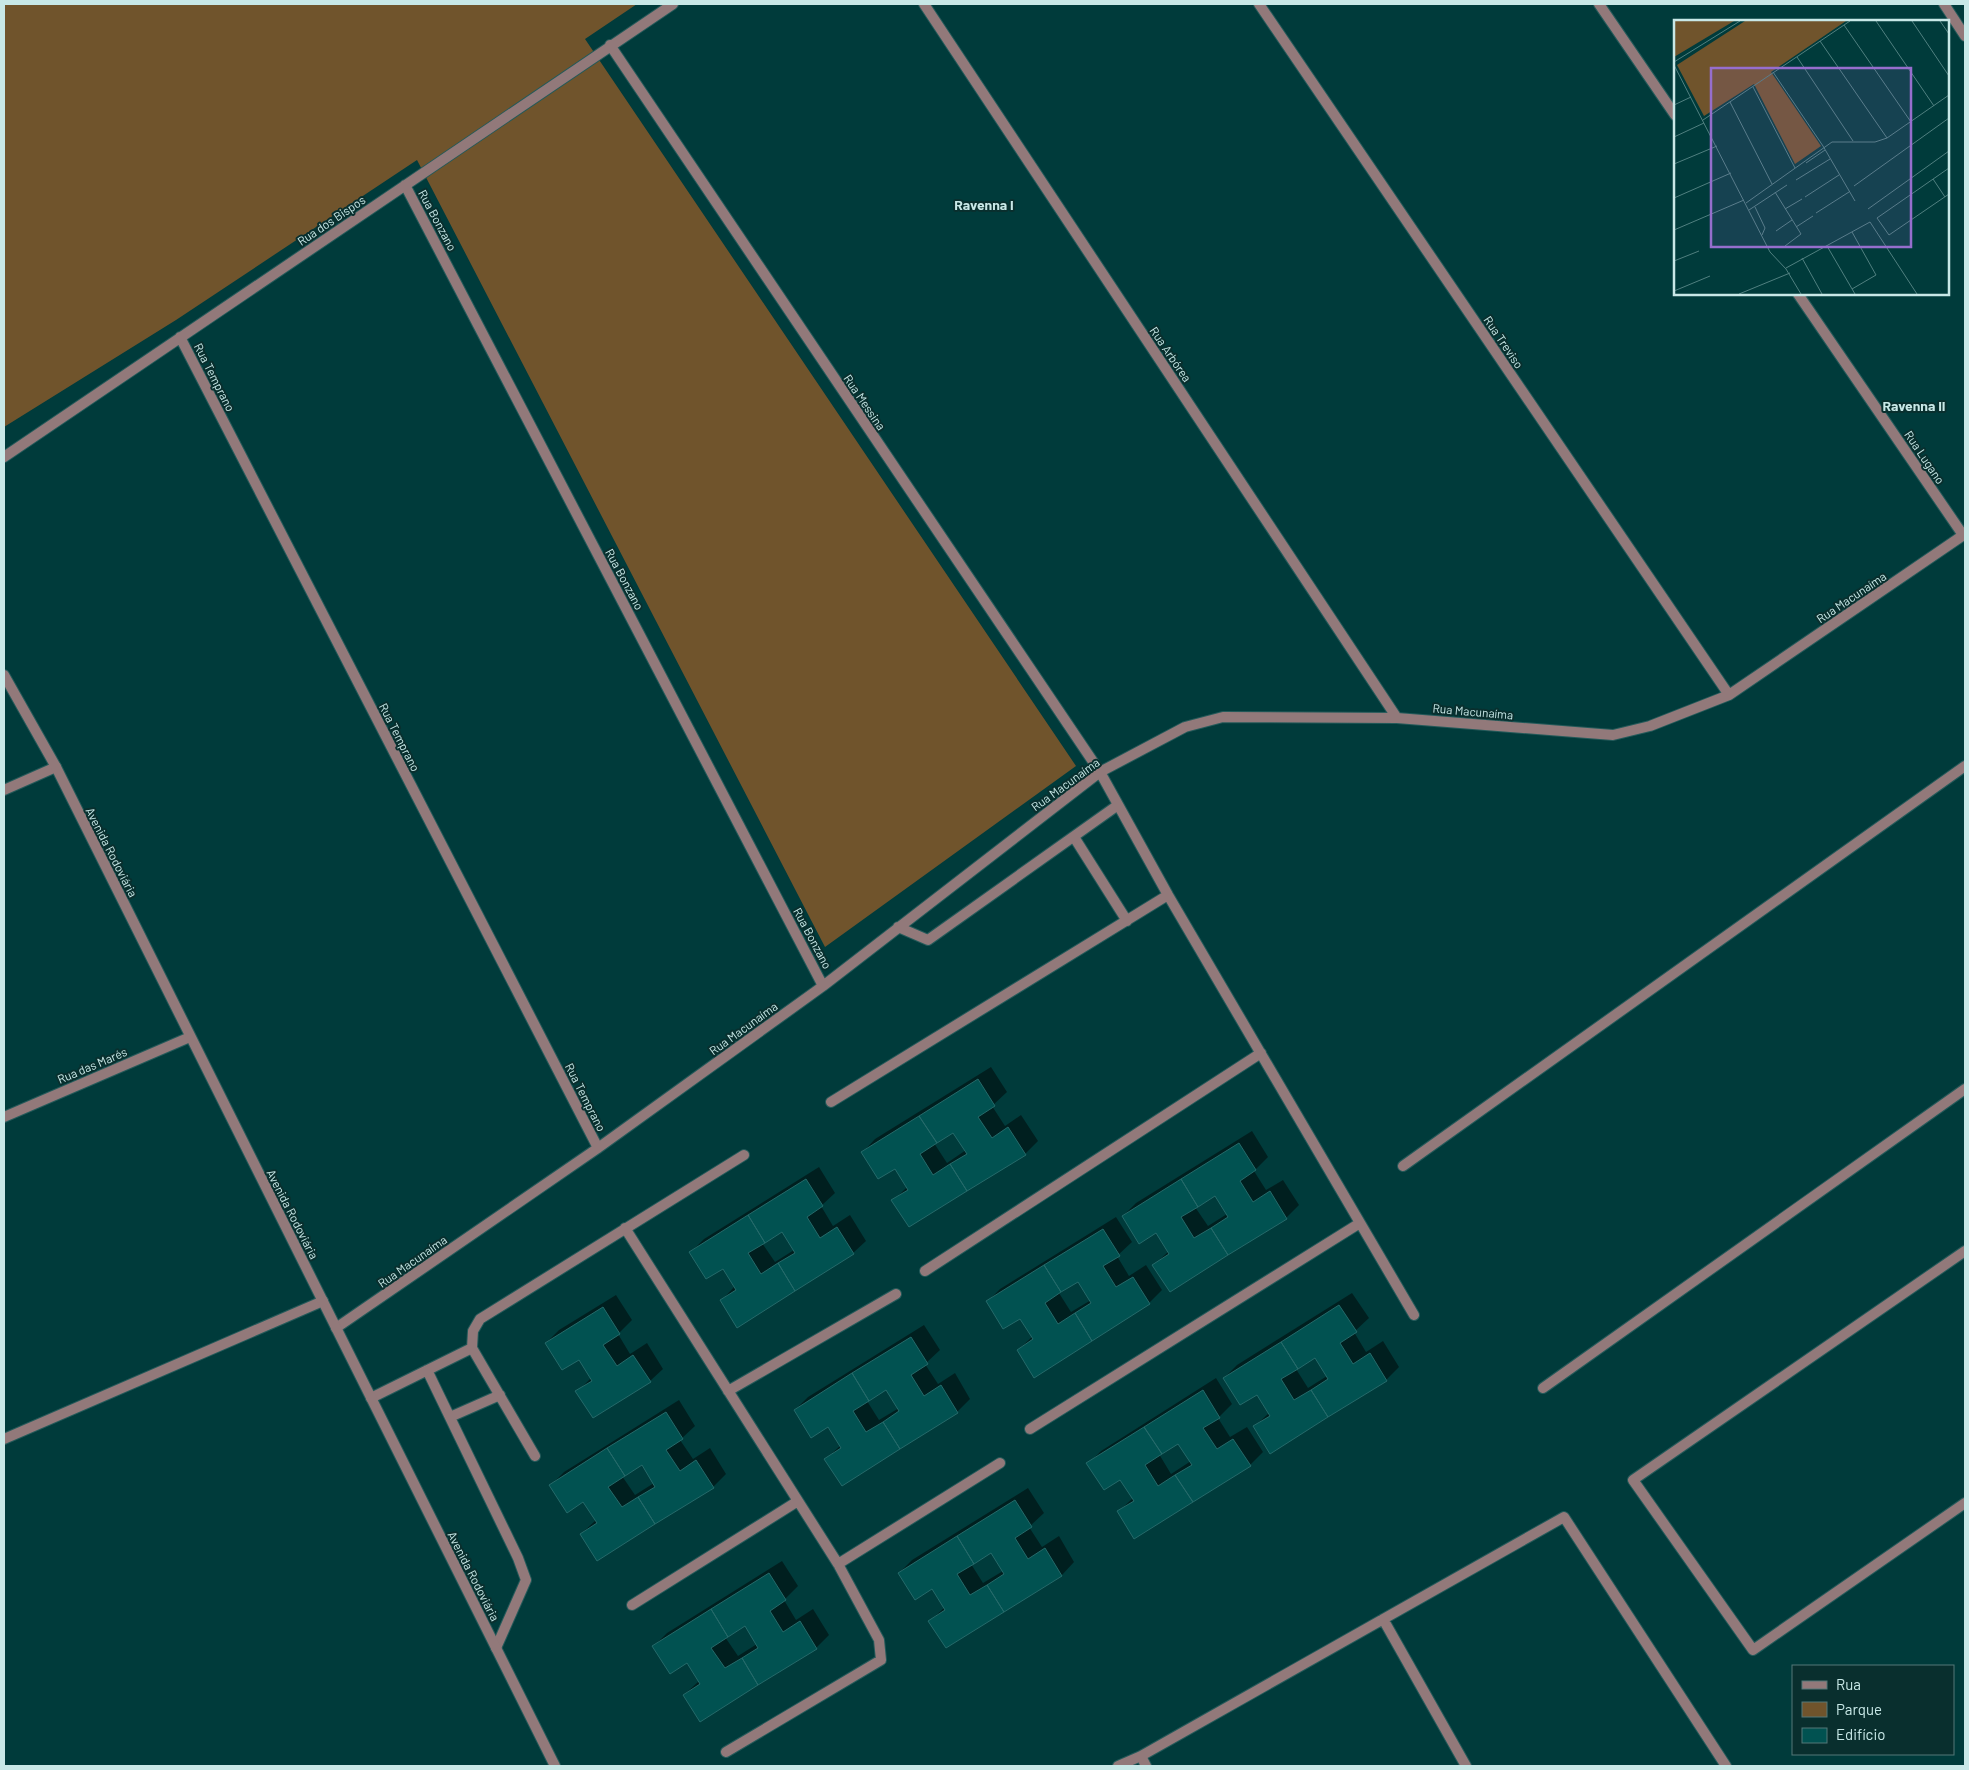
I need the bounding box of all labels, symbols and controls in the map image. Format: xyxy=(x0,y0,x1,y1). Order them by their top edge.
inset map xyxy=(1674,20,1949,295)
street label: Rua Bonzano xyxy=(416,187,460,253)
street label: Rua dos Bispos xyxy=(294,192,368,248)
district label: Ravenna I xyxy=(954,196,1014,213)
street label: Rua Treviso xyxy=(1481,313,1527,371)
street label: Rua Arbórea xyxy=(1147,324,1195,384)
street label: Rua Temprano xyxy=(192,341,238,413)
street label: Rua Messina xyxy=(841,371,889,433)
district label: Ravenna II xyxy=(1882,397,1946,414)
street label: Rua Lugano xyxy=(1902,428,1948,486)
street label: Rua Bonzano xyxy=(603,546,647,612)
street label: Rua Macunaíma xyxy=(1814,569,1888,625)
street label: Rua Temprano xyxy=(377,701,423,773)
street label: Rua Macunaíma xyxy=(1432,701,1514,721)
street label: Rua Macunaíma xyxy=(1028,755,1102,813)
street label: Avenida Rodoviária xyxy=(83,805,141,899)
street label: Rua Bonzano xyxy=(791,905,835,971)
street label: Rua Macunaíma xyxy=(706,999,780,1057)
street label: Rua das Marés xyxy=(55,1044,129,1086)
street label: Rua Temprano xyxy=(563,1061,609,1133)
street label: Avenida Rodoviária xyxy=(264,1167,322,1261)
street label: Rua Macunaíma xyxy=(375,1232,449,1290)
street label: Avenida Rodoviária xyxy=(445,1529,503,1623)
legend xyxy=(1792,1665,1954,1755)
text: Rua xyxy=(1836,1675,1861,1693)
text: Parque xyxy=(1836,1700,1882,1718)
text: Edifício xyxy=(1836,1725,1885,1743)

